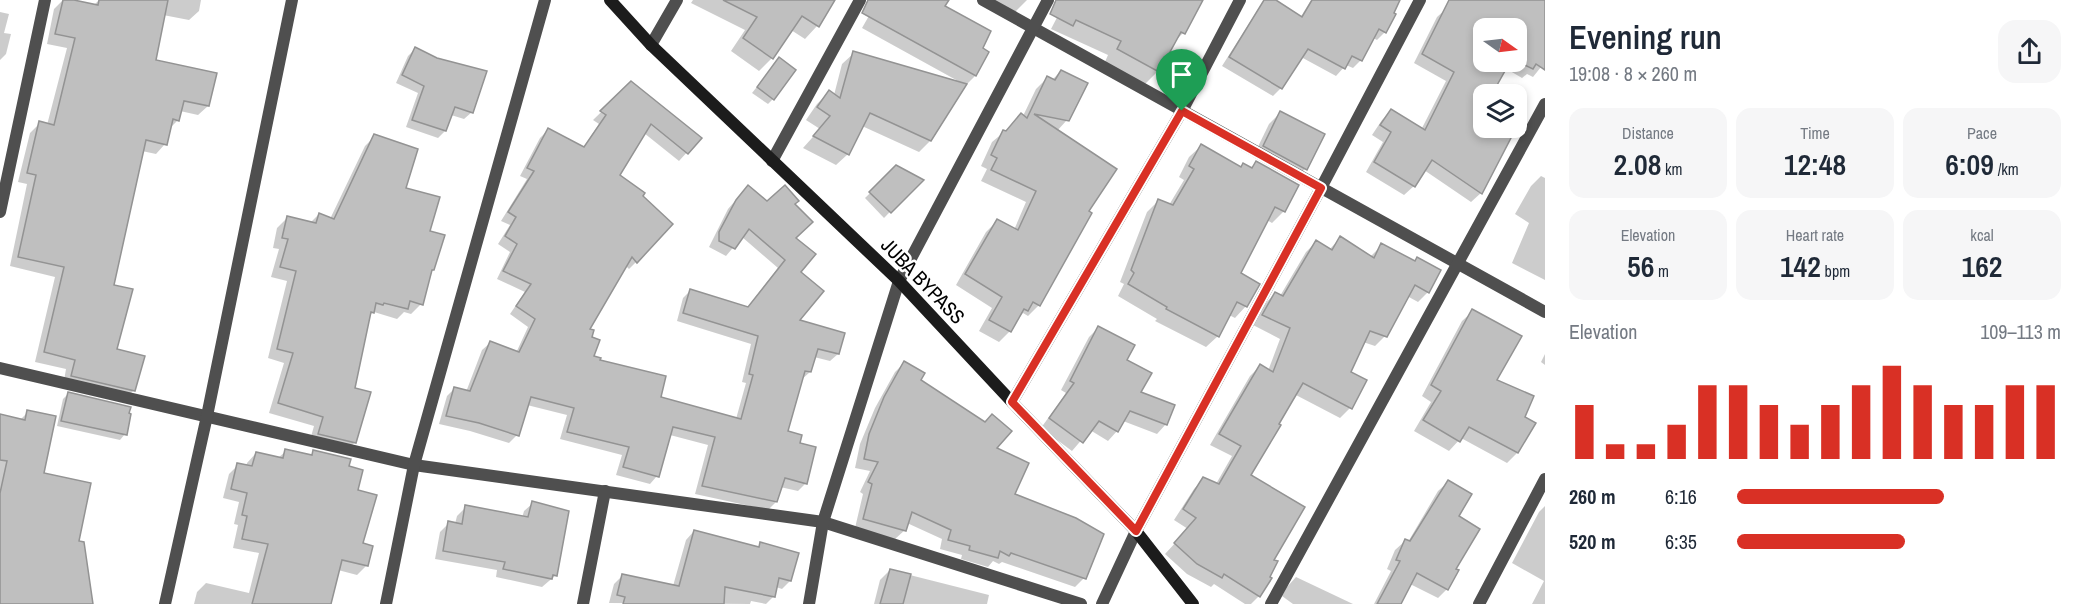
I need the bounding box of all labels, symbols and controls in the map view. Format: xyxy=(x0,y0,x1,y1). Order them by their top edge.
text: Evening run xyxy=(1569,15,1722,59)
north arrow xyxy=(1473,18,1527,72)
map controls xyxy=(1473,18,1527,138)
button: share xyxy=(1998,20,2061,83)
pin xyxy=(1156,49,1207,111)
icon: arrive xyxy=(1165,58,1198,91)
text: 19:08 · 8 × 260 m xyxy=(1569,60,1697,87)
button: layers xyxy=(1473,84,1527,138)
text: Distance xyxy=(1622,122,1674,144)
text: Time xyxy=(1800,122,1830,144)
text: Pace xyxy=(1967,122,1997,144)
text: 2.08 xyxy=(1613,144,1661,184)
text: 12:48 xyxy=(1784,144,1846,184)
text: 6:09 xyxy=(1945,144,1994,184)
text: km xyxy=(1661,158,1683,180)
text: /km xyxy=(1994,158,2019,180)
text: Elevation xyxy=(1621,224,1675,246)
text: Heart rate xyxy=(1786,224,1844,246)
text: kcal xyxy=(1970,224,1994,246)
street label: JUBA BYPASS xyxy=(875,232,971,330)
text: 56 xyxy=(1627,246,1654,286)
text: 142 xyxy=(1780,246,1821,286)
text: 162 xyxy=(1961,246,2003,286)
text: m xyxy=(1654,260,1669,282)
text: bpm xyxy=(1821,260,1850,282)
text: Elevation xyxy=(1569,318,1637,345)
text: 109–113 m xyxy=(1980,318,2061,345)
text: 260 m xyxy=(1569,483,1616,510)
text: 6:16 xyxy=(1665,483,1697,510)
text: 520 m xyxy=(1569,528,1616,555)
text: 6:35 xyxy=(1665,528,1697,555)

